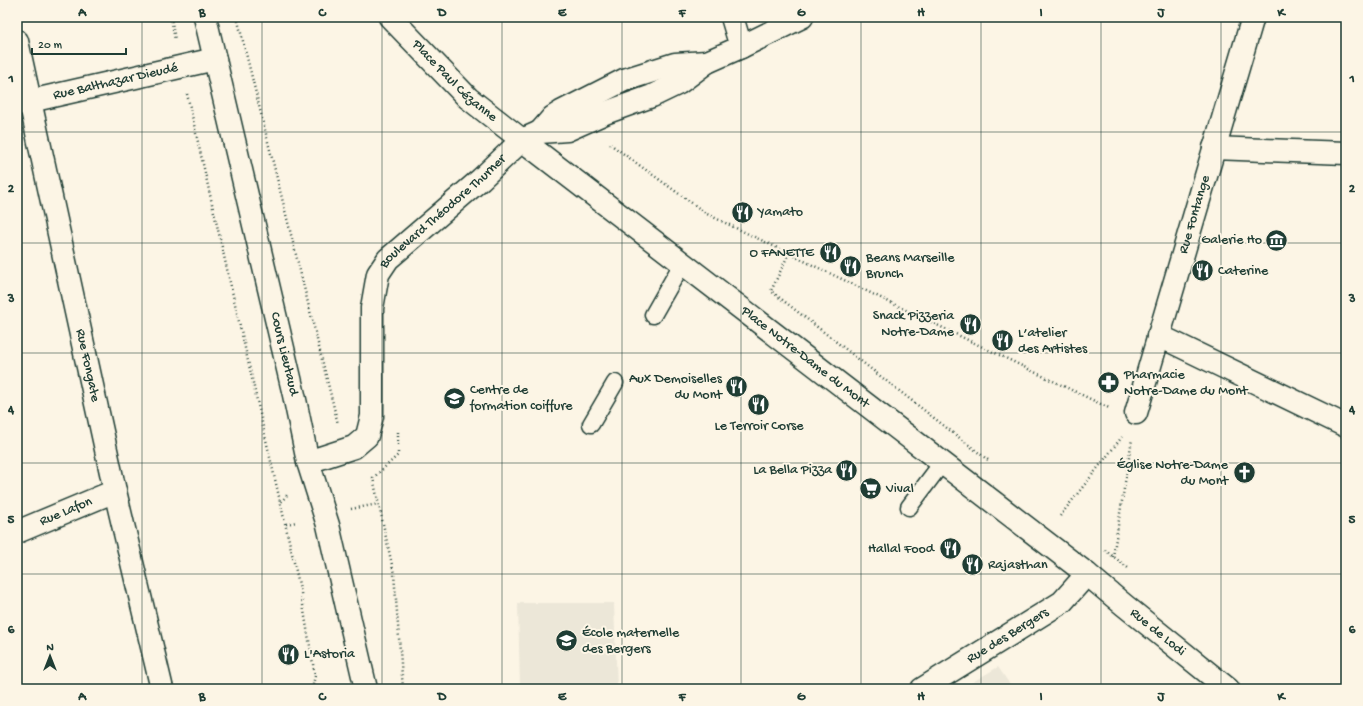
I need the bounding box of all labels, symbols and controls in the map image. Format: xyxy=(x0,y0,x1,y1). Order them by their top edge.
text: A xyxy=(77,6,87,21)
text: B xyxy=(198,6,207,21)
text: C xyxy=(317,6,327,21)
text: D xyxy=(437,6,447,21)
text: E xyxy=(558,6,567,21)
text: F xyxy=(678,6,687,21)
text: G xyxy=(797,6,806,21)
text: H xyxy=(917,6,925,21)
text: I xyxy=(1039,6,1043,21)
text: J xyxy=(1157,6,1166,21)
text: K xyxy=(1276,6,1286,21)
scale bar xyxy=(32,30,126,56)
street label: Place Paul Cézanne xyxy=(408,36,501,126)
text: 20 m xyxy=(38,39,63,53)
street label: Rue Balthazar Dieudé xyxy=(52,59,180,104)
text: 1 xyxy=(7,72,14,87)
text: 1 xyxy=(1348,72,1355,87)
street label: Boulevard Théodore Thurner xyxy=(375,150,510,272)
street label: Rue Fontange xyxy=(1175,173,1214,256)
text: 2 xyxy=(8,182,15,197)
text: 2 xyxy=(1349,182,1356,197)
restaurant icon: Yamato xyxy=(729,199,755,225)
place label: Yamato xyxy=(756,204,803,221)
museum icon: Galerie Ho xyxy=(1264,227,1290,253)
place label: Galerie Ho xyxy=(1201,232,1262,249)
restaurant icon: O FANETTE xyxy=(817,240,843,266)
place label: O FANETTE xyxy=(749,245,815,262)
place label: Beans Marseille Brunch xyxy=(865,250,955,283)
restaurant icon: Beans Marseille Brunch xyxy=(838,253,864,279)
restaurant icon: Caterine xyxy=(1190,258,1216,284)
place label: Caterine xyxy=(1218,263,1269,280)
text: 3 xyxy=(7,292,15,307)
text: 3 xyxy=(1348,292,1356,307)
street label: Place Notre-Dame du Mont xyxy=(737,302,874,413)
place label: Snack Pizzeria Notre-Dame xyxy=(873,308,955,341)
street label: Cours Lieutaud xyxy=(266,310,303,399)
restaurant icon: Snack Pizzeria Notre-Dame xyxy=(957,311,983,337)
place label: L’atelier des Artistes xyxy=(1018,325,1088,358)
street label: Rue Fongate xyxy=(71,327,104,404)
restaurant icon: L’atelier des Artistes xyxy=(989,328,1015,354)
place label: Pharmacie Notre-Dame du Mont xyxy=(1123,367,1249,400)
pharmacy icon: Pharmacie Notre-Dame du Mont xyxy=(1096,370,1122,396)
place label: Aux Demoiselles du Mont xyxy=(629,371,723,404)
restaurant icon: Aux Demoiselles du Mont xyxy=(724,374,750,400)
place label: Centre de formation coiffure xyxy=(469,382,573,415)
school or university icon: Centre de formation coiffure xyxy=(442,385,468,411)
restaurant icon: Le Terroir Corse xyxy=(746,391,772,417)
text: 4 xyxy=(7,403,15,418)
text: 4 xyxy=(1348,403,1356,418)
place label: Le Terroir Corse xyxy=(715,418,804,435)
restaurant icon: La Bella Pizza xyxy=(834,457,860,483)
place label: Église Notre-Dame du Mont xyxy=(1117,457,1229,490)
church icon: Église Notre-Dame du Mont xyxy=(1231,460,1257,486)
place label: La Bella Pizza xyxy=(753,462,833,479)
supermarket icon: Vival xyxy=(858,476,884,502)
place label: Vival xyxy=(885,481,914,498)
street label: Rue Lafon xyxy=(37,493,95,530)
text: 5 xyxy=(8,513,15,528)
text: 5 xyxy=(1349,513,1356,528)
restaurant icon: Hallal Food xyxy=(937,536,963,562)
place label: Hallal Food xyxy=(868,541,936,558)
restaurant icon: Rajasthan xyxy=(960,552,986,578)
place label: Rajasthan xyxy=(988,557,1048,574)
street label: Rue des Bergers xyxy=(964,603,1053,667)
street label: Rue de Lodi xyxy=(1126,605,1189,660)
text: 6 xyxy=(8,623,15,638)
text: 6 xyxy=(1349,623,1356,638)
place label: École maternelle des Bergers xyxy=(582,625,680,658)
school or university icon: École maternelle des Bergers xyxy=(554,628,580,654)
north arrow xyxy=(30,636,70,676)
restaurant icon: L'Astoria xyxy=(276,641,302,667)
text: N xyxy=(46,642,54,654)
place label: L'Astoria xyxy=(304,646,356,663)
text: A xyxy=(77,690,87,705)
text: B xyxy=(198,690,207,705)
text: C xyxy=(317,690,327,705)
text: D xyxy=(437,690,447,705)
text: E xyxy=(558,690,567,705)
text: F xyxy=(678,690,687,705)
text: G xyxy=(797,690,806,705)
text: H xyxy=(917,690,925,705)
text: I xyxy=(1039,690,1043,705)
text: J xyxy=(1157,690,1166,705)
text: K xyxy=(1276,690,1286,705)

